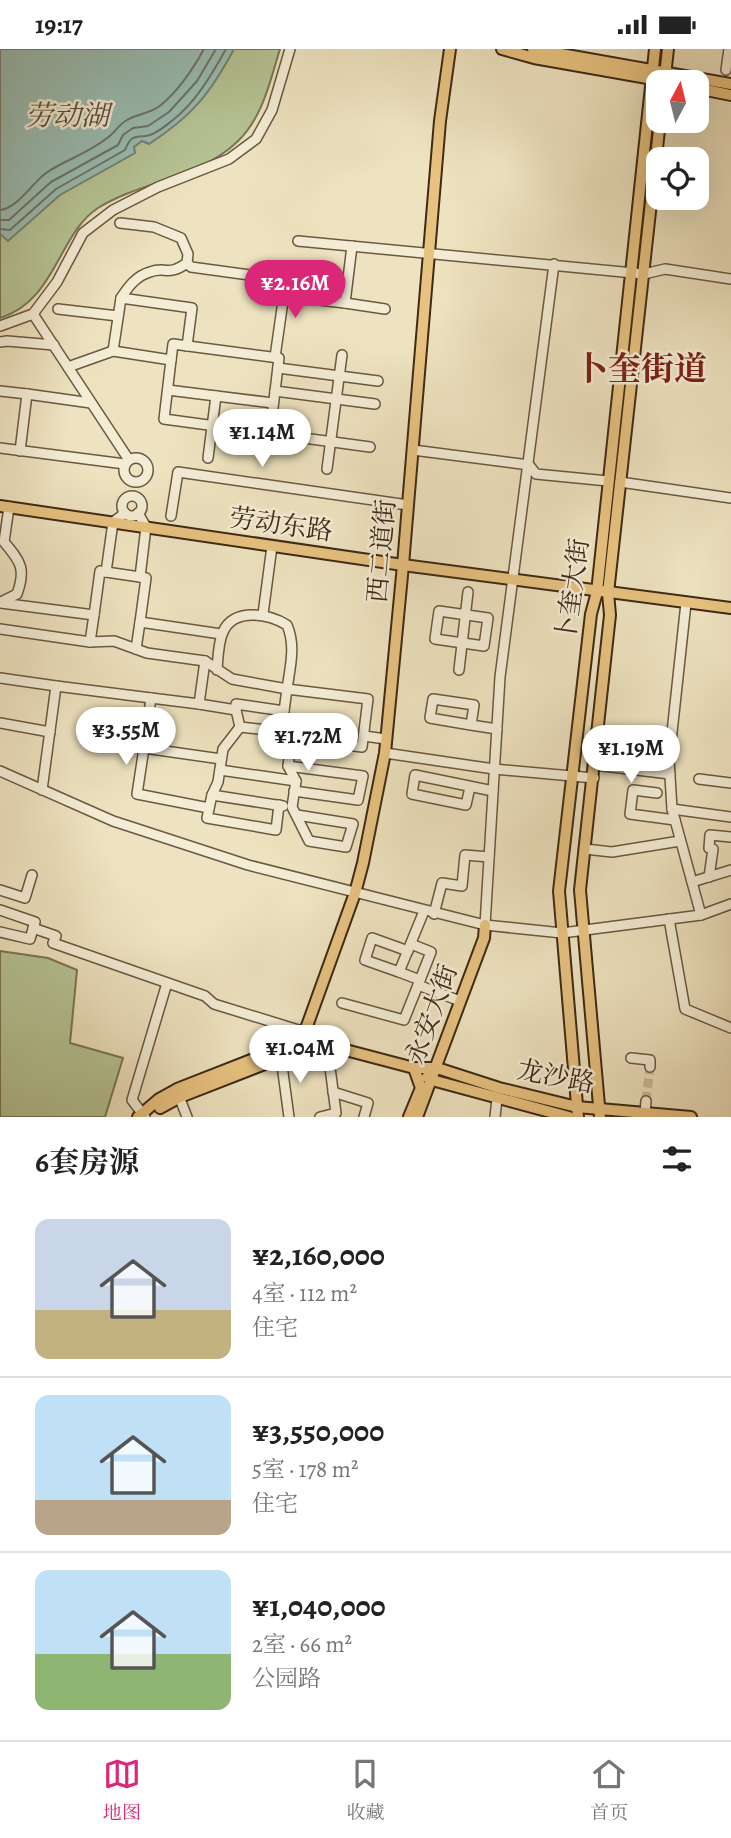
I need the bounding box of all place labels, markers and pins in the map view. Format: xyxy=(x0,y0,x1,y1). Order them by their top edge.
pin: ¥2.16M xyxy=(238,261,352,320)
pin: ¥1.14M xyxy=(205,409,319,469)
pin: ¥3.55M xyxy=(69,707,183,767)
pin: ¥1.72M xyxy=(251,713,365,773)
pin: ¥1.19M xyxy=(574,725,688,785)
pin: ¥1.04M xyxy=(243,1025,357,1085)

